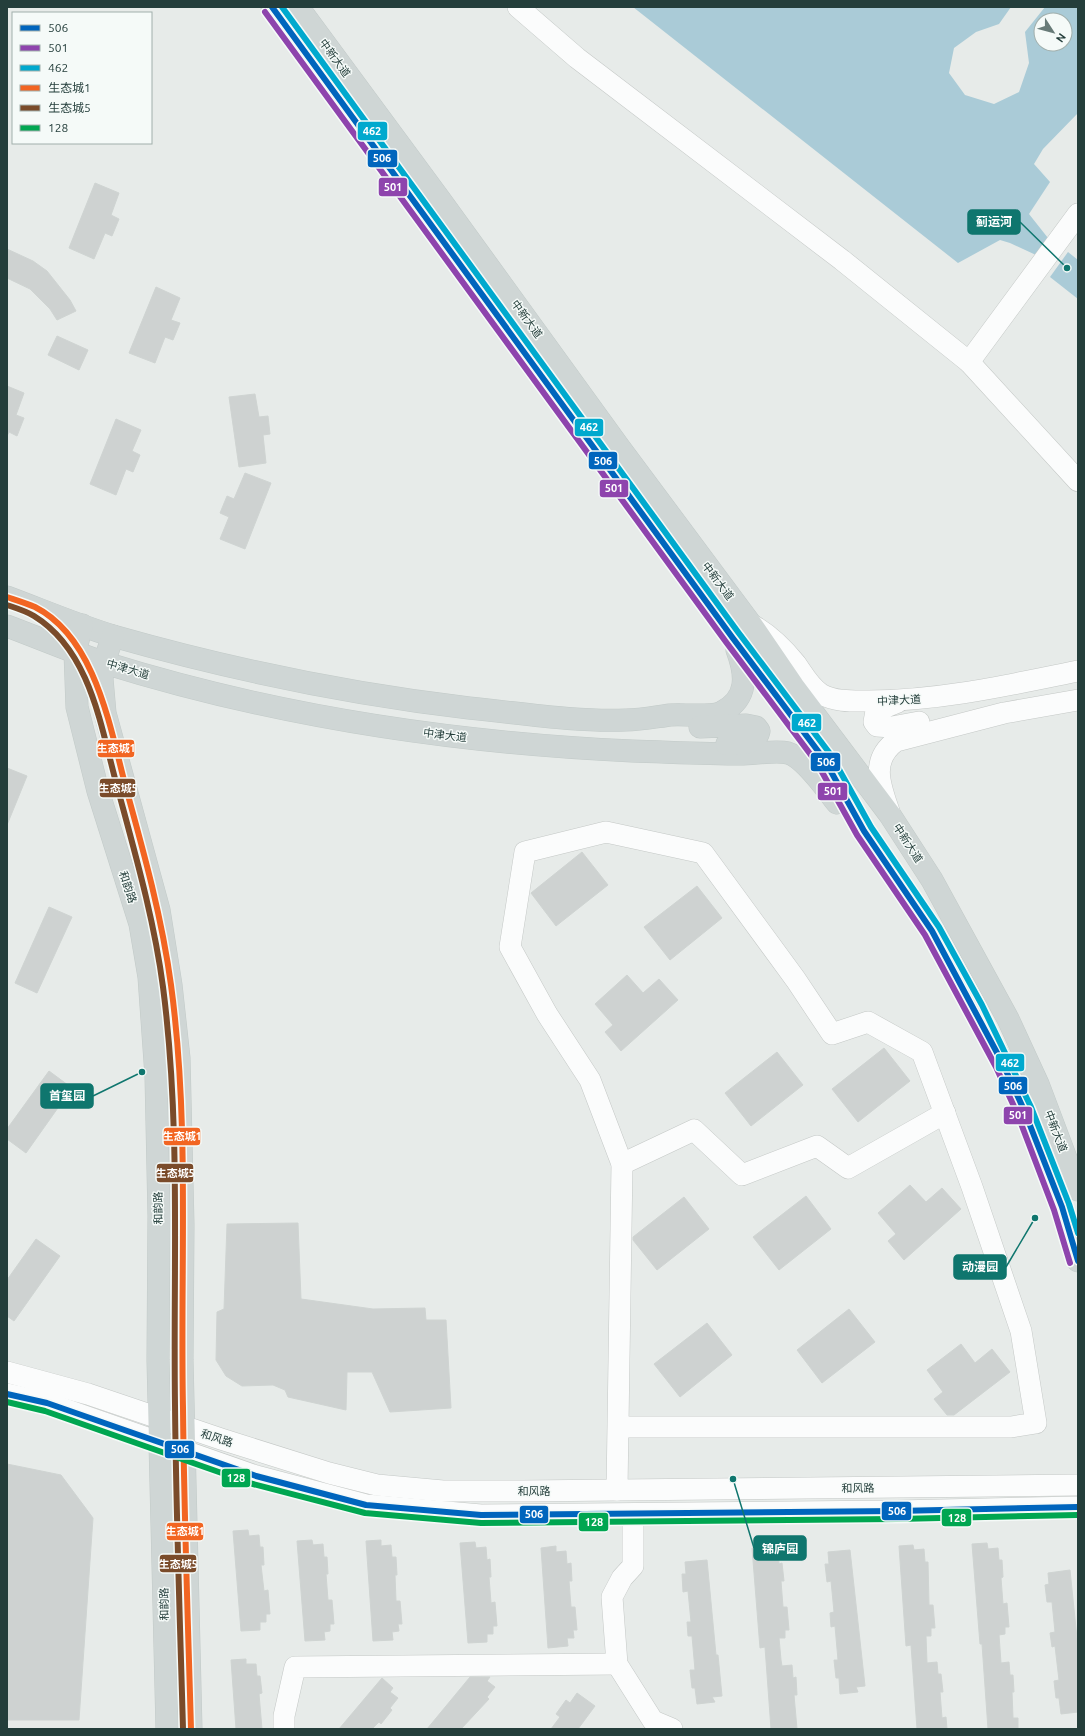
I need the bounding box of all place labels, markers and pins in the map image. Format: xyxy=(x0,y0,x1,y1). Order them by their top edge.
callout: 蓟运河 xyxy=(968,210,1020,234)
callout: 首玺园 xyxy=(41,1084,93,1108)
callout: 动漫园 xyxy=(954,1255,1006,1279)
callout: 锦庐园 xyxy=(754,1536,806,1560)

